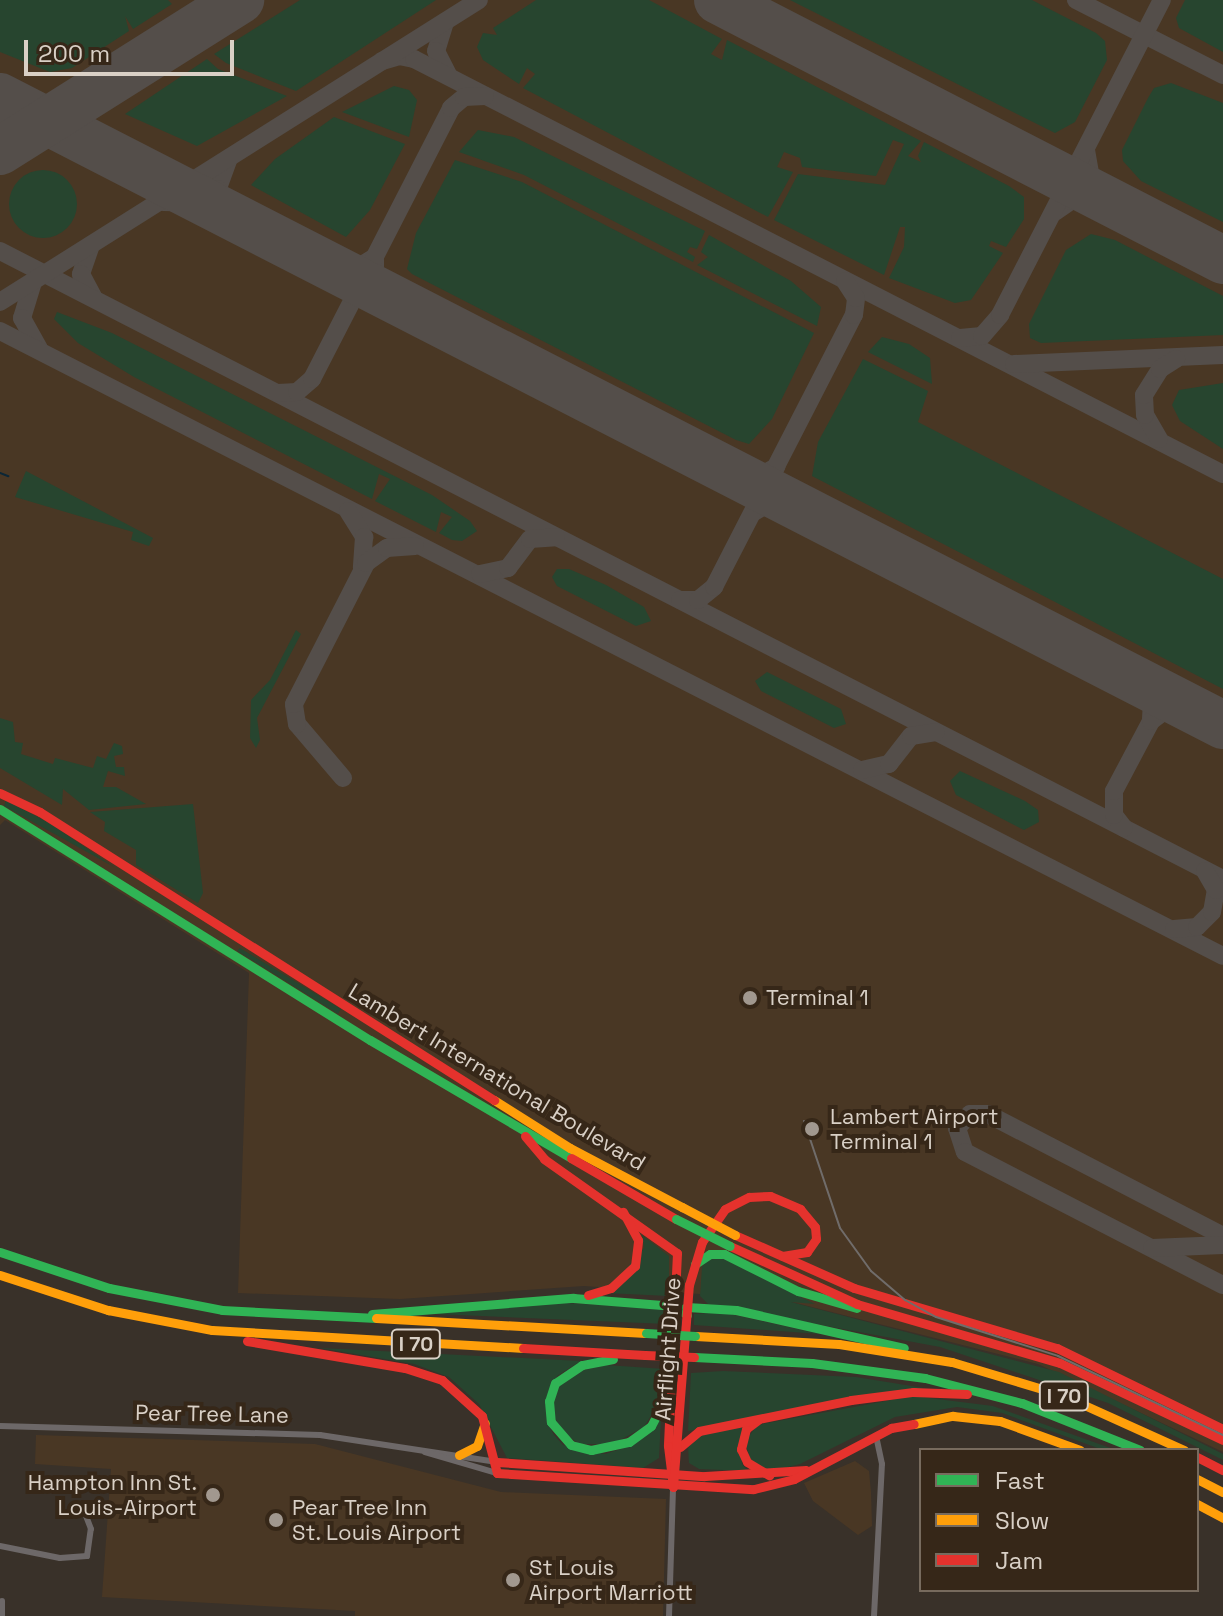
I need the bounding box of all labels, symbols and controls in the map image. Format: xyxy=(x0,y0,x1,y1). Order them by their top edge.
scale bar xyxy=(28,24,238,74)
text: 200 m xyxy=(38,38,110,69)
street label: Lambert International Boulevard xyxy=(344,978,650,1176)
place label: Terminal 1 xyxy=(766,985,869,1011)
marker: Terminal 1 xyxy=(741,989,759,1007)
place label: Lambert Airport Terminal 1 xyxy=(830,1103,999,1154)
marker: Lambert Airport Terminal 1 xyxy=(801,1118,823,1140)
street label: Airflight Drive xyxy=(650,1277,686,1421)
road number: I 70 xyxy=(390,1328,442,1360)
road number: I 70 xyxy=(1038,1380,1090,1412)
street label: Pear Tree Lane xyxy=(135,1399,289,1429)
legend xyxy=(919,1448,1199,1592)
text: Fast xyxy=(995,1465,1045,1496)
place label: Hampton Inn St. Louis-Airport xyxy=(28,1469,197,1520)
marker: Hampton Inn St. Louis-Airport xyxy=(204,1486,222,1504)
place label: Pear Tree Inn St. Louis Airport xyxy=(292,1494,462,1546)
text: Slow xyxy=(995,1505,1049,1536)
marker: Pear Tree Inn St. Louis Airport xyxy=(267,1511,285,1529)
text: Jam xyxy=(995,1545,1043,1576)
place label: St Louis Airport Marriott xyxy=(529,1554,693,1606)
marker: St Louis Airport Marriott xyxy=(504,1571,522,1589)

